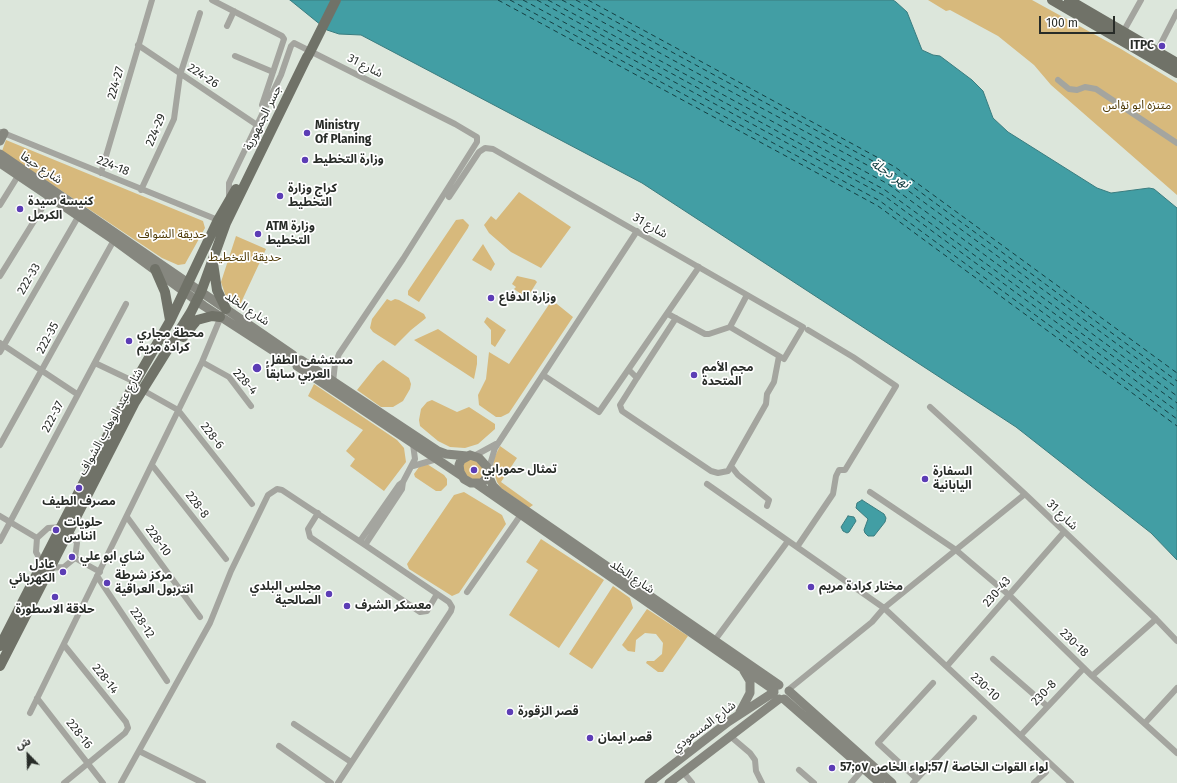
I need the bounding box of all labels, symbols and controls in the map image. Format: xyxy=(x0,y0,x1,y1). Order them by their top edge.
scale bar xyxy=(1041,8,1117,34)
text: 100 m xyxy=(1046,16,1078,30)
place label: ITPC xyxy=(1130,39,1154,53)
marker: ITPC xyxy=(1157,41,1167,51)
street label: شارع 31 xyxy=(345,51,385,81)
street label: 224-26 xyxy=(185,61,221,91)
street label: 224-27 xyxy=(105,65,127,101)
street label: جسر الجمهورية xyxy=(241,83,285,153)
park label: متنزه ابو نؤاس xyxy=(1103,99,1171,113)
street label: 224-29 xyxy=(143,111,169,149)
place label: Ministry Of Planing xyxy=(315,119,371,147)
marker: Ministry Of Planing xyxy=(302,128,312,138)
street label: شارع حيفا xyxy=(17,149,65,187)
street label: 224-18 xyxy=(95,153,131,179)
place label: وزارة التخطيط xyxy=(313,153,384,167)
marker: وزارة التخطيط xyxy=(300,155,310,165)
water label: نهر دجلة xyxy=(868,156,912,192)
place label: كراج وزارة التخطيط xyxy=(288,182,337,210)
marker: كراج وزارة التخطيط xyxy=(275,191,285,201)
place label: كنيسة سيدة الكرمل xyxy=(28,195,94,223)
marker: كنيسة سيدة الكرمل xyxy=(15,204,25,214)
street label: شارع 31 xyxy=(630,210,670,242)
place label: ATM وزارة التخطيط xyxy=(266,220,315,248)
park label: حديقة الشواف xyxy=(138,228,206,242)
marker: ATM وزارة التخطيط xyxy=(253,229,263,239)
park label: حديقة التخطيط xyxy=(208,251,282,265)
street label: 222-33 xyxy=(14,261,44,297)
street label: شارع الخلد xyxy=(222,289,272,329)
place label: وزارة الدفاع xyxy=(499,291,556,305)
marker: وزارة الدفاع xyxy=(486,293,496,303)
street label: 222-35 xyxy=(34,320,62,356)
place label: محطة مجاري كرادة مريم xyxy=(137,327,204,355)
marker: محطة مجاري كرادة مريم xyxy=(124,336,134,346)
place label: مستشفى الطفل العربي سابقاً xyxy=(266,354,353,382)
place label: مجم الأمم المتحدة xyxy=(702,361,753,389)
marker: مستشفى الطفل العربي سابقاً xyxy=(251,362,263,374)
street label: شارع عبد الوهاب الشواف xyxy=(76,366,146,478)
street label: 228-4 xyxy=(230,366,260,398)
marker: مجم الأمم المتحدة xyxy=(689,370,699,380)
street label: 222-37 xyxy=(39,399,67,435)
street label: 228-6 xyxy=(197,420,227,452)
place label: تمثال حمورابي xyxy=(482,463,557,477)
marker: تمثال حمورابي xyxy=(469,465,479,475)
place label: السفارة اليابانية xyxy=(933,465,972,493)
marker: السفارة اليابانية xyxy=(920,474,930,484)
marker: مصرف الطيف xyxy=(74,483,84,493)
street label: 228-8 xyxy=(182,489,212,521)
place label: مصرف الطيف xyxy=(42,495,116,509)
street label: شارع 31 xyxy=(1044,497,1080,533)
place label: حلويات انناس xyxy=(64,516,102,544)
street label: 228-10 xyxy=(142,523,174,559)
marker: حلويات انناس xyxy=(51,525,61,535)
place label: شاي ابو علي xyxy=(80,550,145,564)
marker: شاي ابو علي xyxy=(67,552,77,562)
street label: شارع الخلد xyxy=(607,557,657,597)
place label: عادل الكهربائي xyxy=(9,558,55,586)
marker: عادل الكهربائي xyxy=(58,567,68,577)
place label: مركز شرطة انتربول العراقية xyxy=(115,569,193,597)
street label: 230-43 xyxy=(980,574,1014,610)
marker: مركز شرطة انتربول العراقية xyxy=(102,578,112,588)
place label: مجلس البلدي الصالحية xyxy=(250,580,321,608)
place label: مختار كرادة مريم xyxy=(819,580,903,594)
marker: مختار كرادة مريم xyxy=(806,582,816,592)
marker: مجلس البلدي الصالحية xyxy=(324,589,334,599)
marker: حلاقة الاسطورة xyxy=(50,592,60,602)
place label: معسكر الشرف xyxy=(355,599,432,613)
marker: معسكر الشرف xyxy=(342,601,352,611)
place label: حلاقة الاسطورة xyxy=(15,603,95,617)
street label: 228-12 xyxy=(127,605,157,641)
street label: 230-18 xyxy=(1057,626,1091,660)
street label: 228-14 xyxy=(89,661,121,697)
street label: 230-10 xyxy=(967,670,1003,704)
street label: 230-8 xyxy=(1028,677,1060,709)
street label: شارع المسعودي xyxy=(669,698,739,756)
place label: قصر الزقورة xyxy=(518,705,579,719)
marker: قصر الزقورة xyxy=(505,707,515,717)
street label: 228-16 xyxy=(63,716,95,752)
place label: قصر ايمان xyxy=(598,731,652,745)
marker: قصر ايمان xyxy=(585,733,595,743)
north arrow xyxy=(8,735,48,775)
text: ش xyxy=(14,735,33,752)
place label: لواء القوات الخاصة /57;لواء الخاص ٥٧;57 xyxy=(840,761,1048,775)
marker: لواء القوات الخاصة /57;لواء الخاص ٥٧;57 xyxy=(827,763,837,773)

